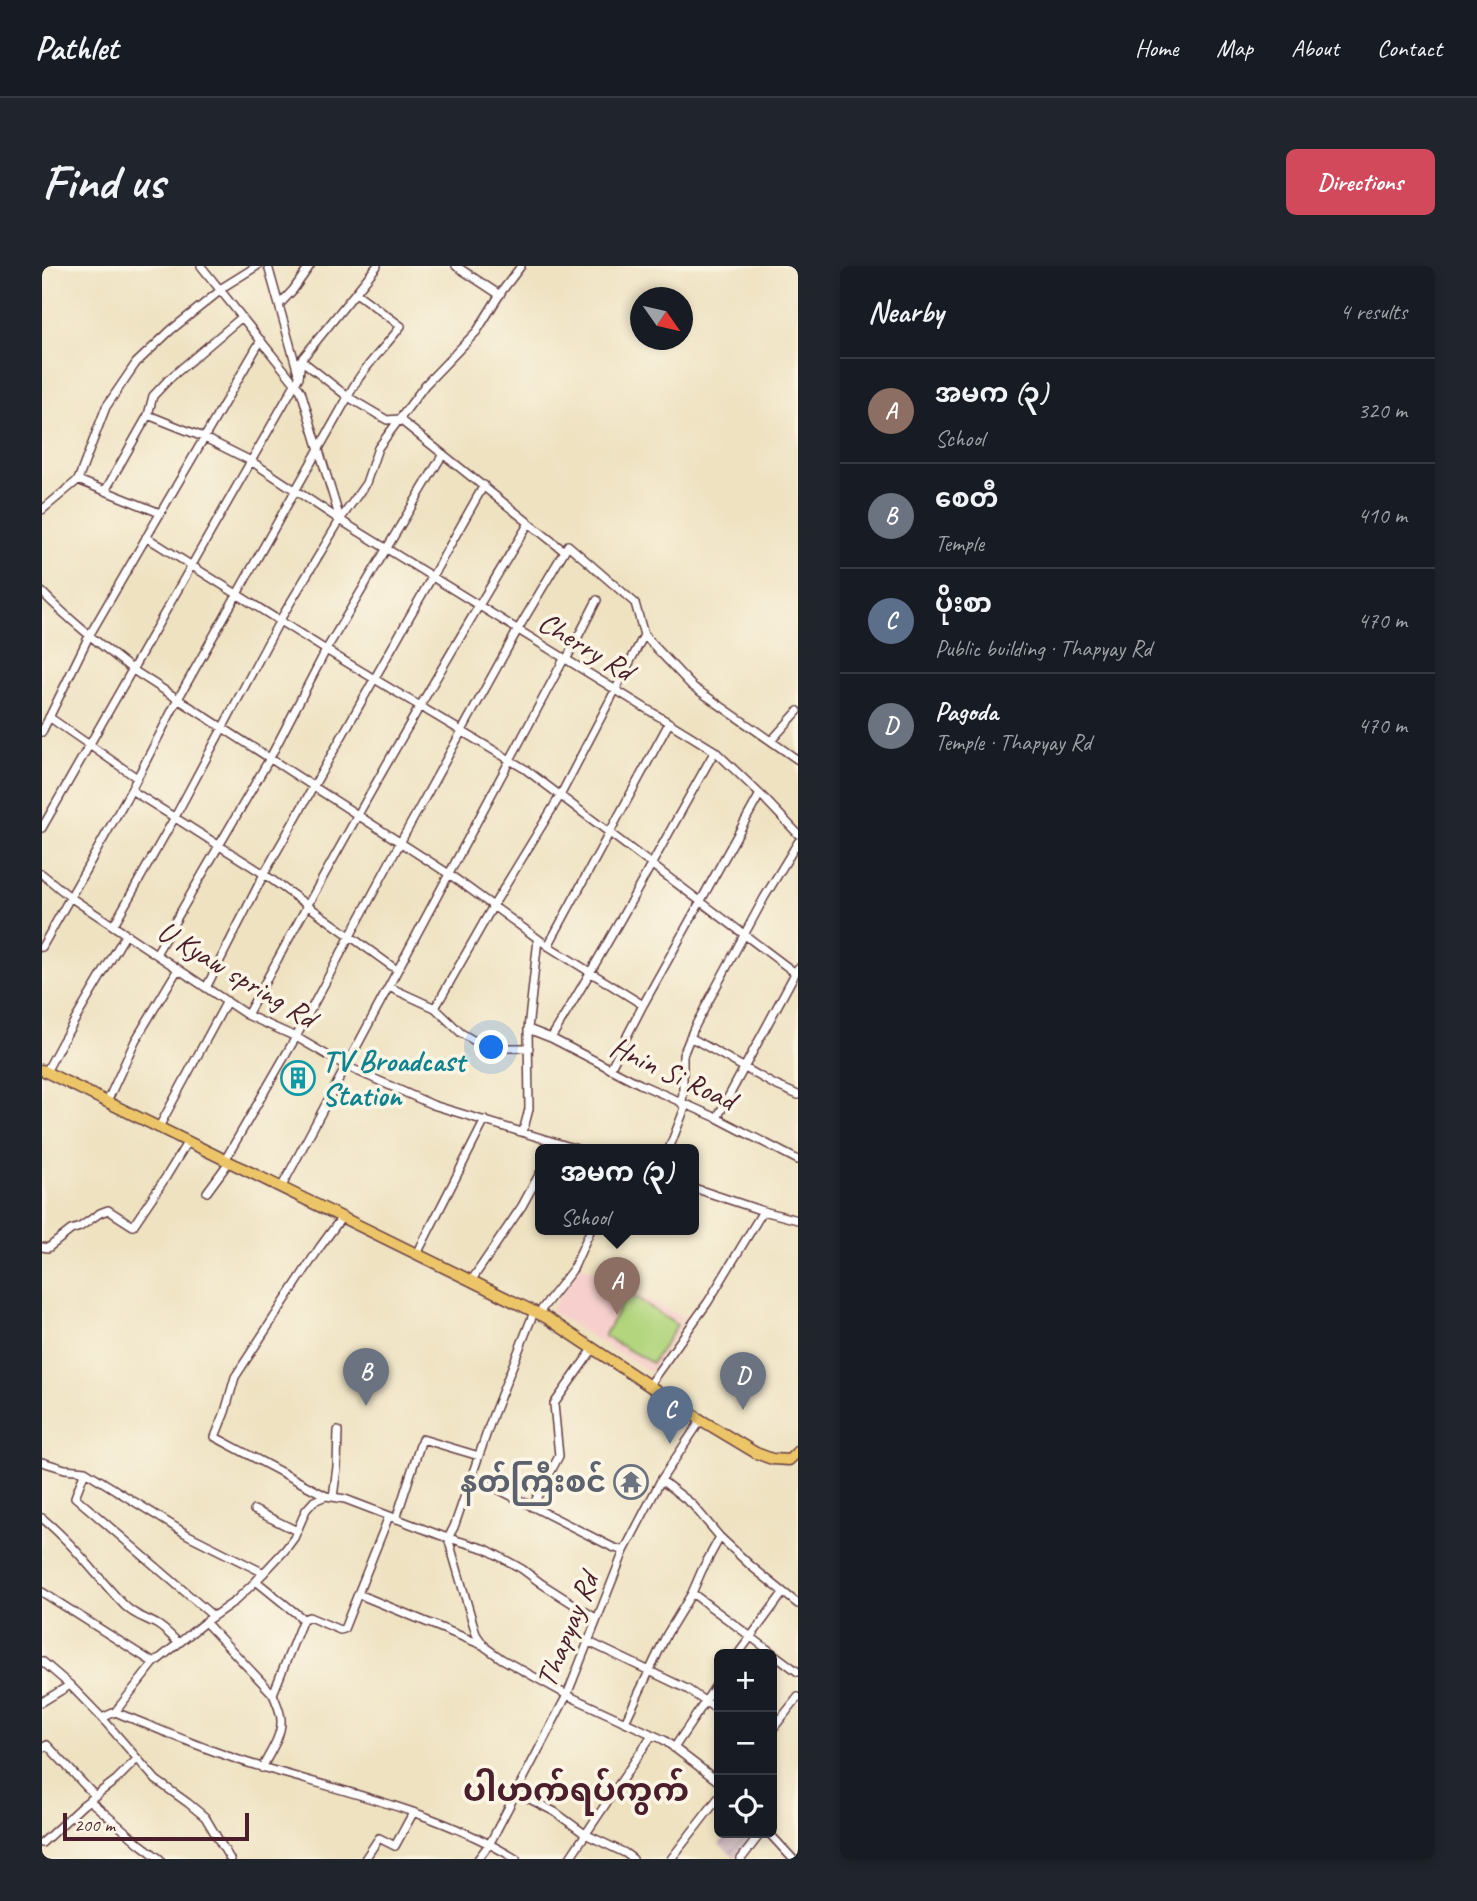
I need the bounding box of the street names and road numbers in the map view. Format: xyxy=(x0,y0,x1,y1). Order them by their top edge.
street label: Cherry Rd xyxy=(531,603,644,691)
street label: U Kyaw spring Rd xyxy=(151,912,327,1038)
street label: Hnin Si Road xyxy=(604,1027,746,1120)
street label: Thapyay Rd xyxy=(527,1563,609,1693)

